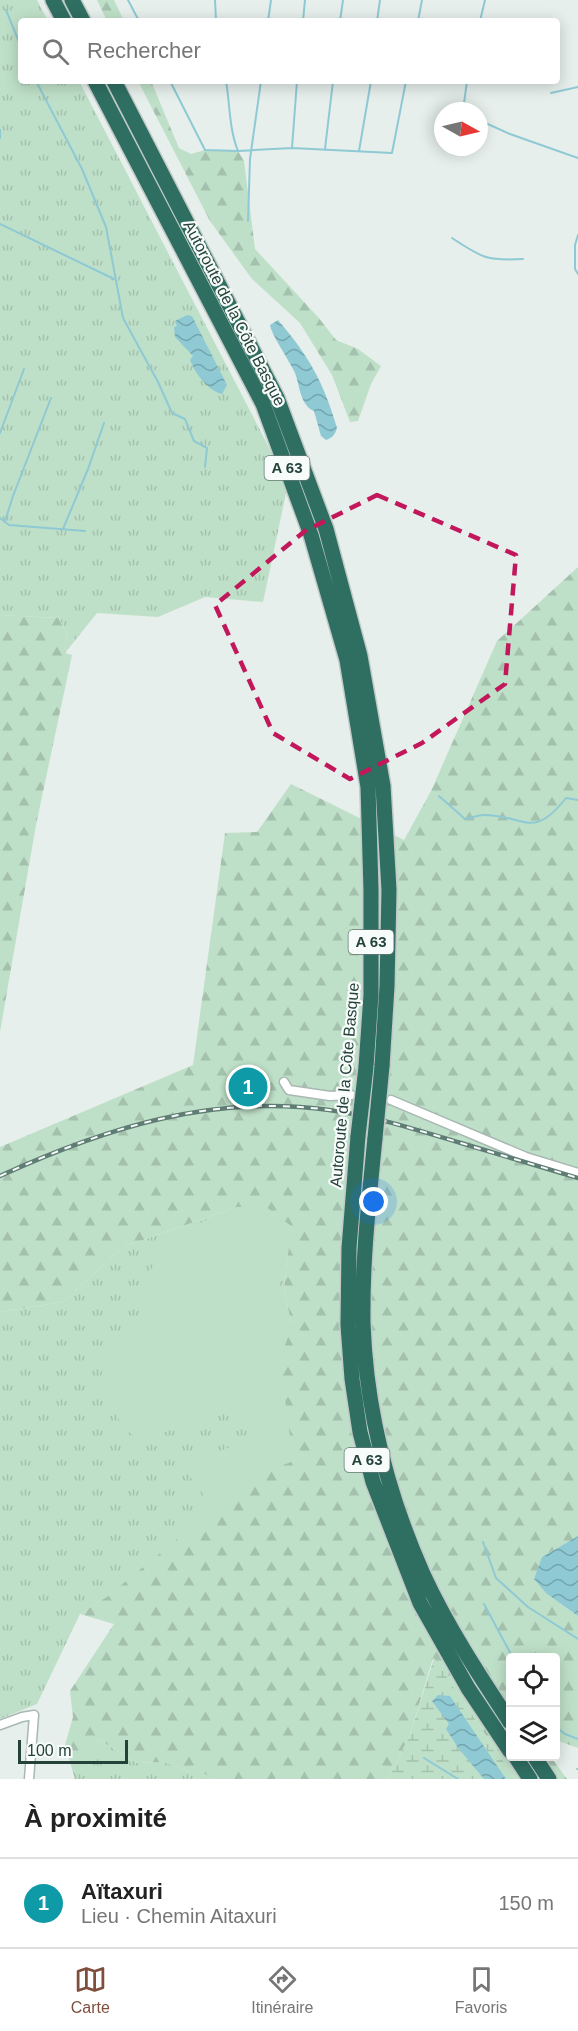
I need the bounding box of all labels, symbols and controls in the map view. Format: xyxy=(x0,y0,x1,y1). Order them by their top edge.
search box xyxy=(18,18,560,84)
icon: search xyxy=(39,35,72,68)
text: Rechercher xyxy=(87,38,201,63)
north arrow xyxy=(434,102,488,156)
street label: Autoroute de la Côte Basque xyxy=(180,218,289,409)
road number: A 63 xyxy=(264,456,310,480)
road number: A 63 xyxy=(348,930,394,954)
street label: Autoroute de la Côte Basque xyxy=(327,982,362,1188)
pin: 1 xyxy=(228,1064,268,1110)
your location xyxy=(359,1187,388,1216)
road number: A 63 xyxy=(344,1448,389,1472)
map controls xyxy=(506,1653,560,1761)
button: locate xyxy=(506,1653,560,1707)
button: layers xyxy=(506,1707,560,1761)
scale bar xyxy=(18,1737,128,1764)
text: 100 m xyxy=(27,1742,71,1759)
text: À proximité xyxy=(24,1803,167,1833)
text: Aïtaxuri xyxy=(81,1879,163,1904)
text: 1 xyxy=(38,1892,49,1914)
text: 150 m xyxy=(498,1892,554,1914)
text: Lieu · Chemin Aitaxuri xyxy=(81,1905,277,1927)
tab: Carte xyxy=(71,1963,110,2017)
tab: Itinéraire xyxy=(251,1963,313,2017)
tab: Favoris xyxy=(455,1963,507,2017)

